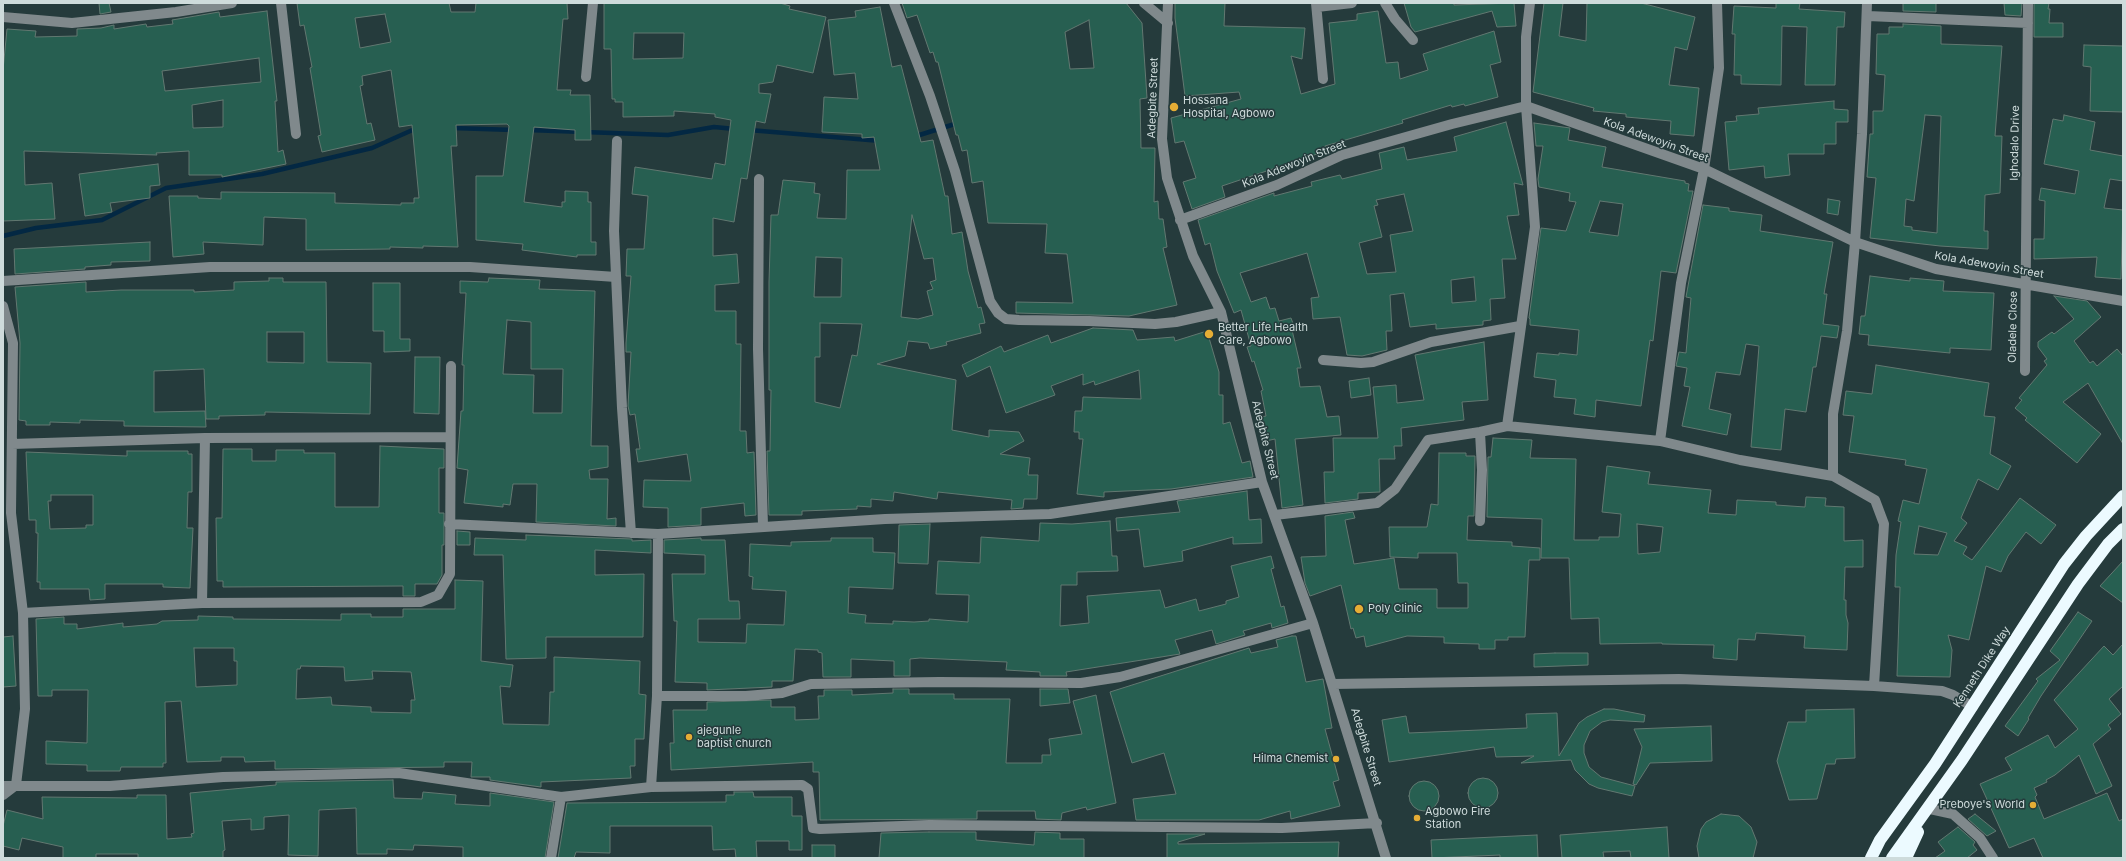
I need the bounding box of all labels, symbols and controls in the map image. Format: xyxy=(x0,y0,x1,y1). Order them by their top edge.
street label: Adegbite Street xyxy=(1145,57,1161,139)
place label: Hossana Hospital, Agbowo xyxy=(1183,94,1275,120)
marker: Hossana Hospital, Agbowo xyxy=(1168,101,1180,113)
street label: Ighodalo Drive xyxy=(2008,105,2022,181)
street label: Kola Adewoyin Street xyxy=(1602,115,1710,165)
street label: Kola Adewoyin Street xyxy=(1240,137,1348,191)
street label: Kola Adewoyin Street xyxy=(1933,249,2045,281)
street label: Oladele Close xyxy=(2006,291,2020,363)
place label: Better Life Health Care, Agbowo xyxy=(1218,321,1308,347)
marker: Better Life Health Care, Agbowo xyxy=(1203,328,1215,340)
street label: Adegbite Street xyxy=(1249,399,1281,481)
place label: Poly Clinic xyxy=(1368,602,1422,616)
marker: Poly Clinic xyxy=(1353,603,1365,615)
street label: Kenneth Dike Way xyxy=(1951,624,2013,710)
street label: Adegbite Street xyxy=(1348,706,1384,788)
place label: ajegunle baptist church xyxy=(697,724,772,750)
marker: ajegunle baptist church xyxy=(684,732,694,742)
place label: Hilma Chemist xyxy=(1253,752,1328,766)
marker: Hilma Chemist xyxy=(1331,754,1341,764)
place label: Preboye's World xyxy=(1939,798,2025,812)
marker: Preboye's World xyxy=(2028,800,2038,810)
place label: Agbowo Fire Station xyxy=(1425,805,1490,831)
marker: Agbowo Fire Station xyxy=(1412,813,1422,823)

